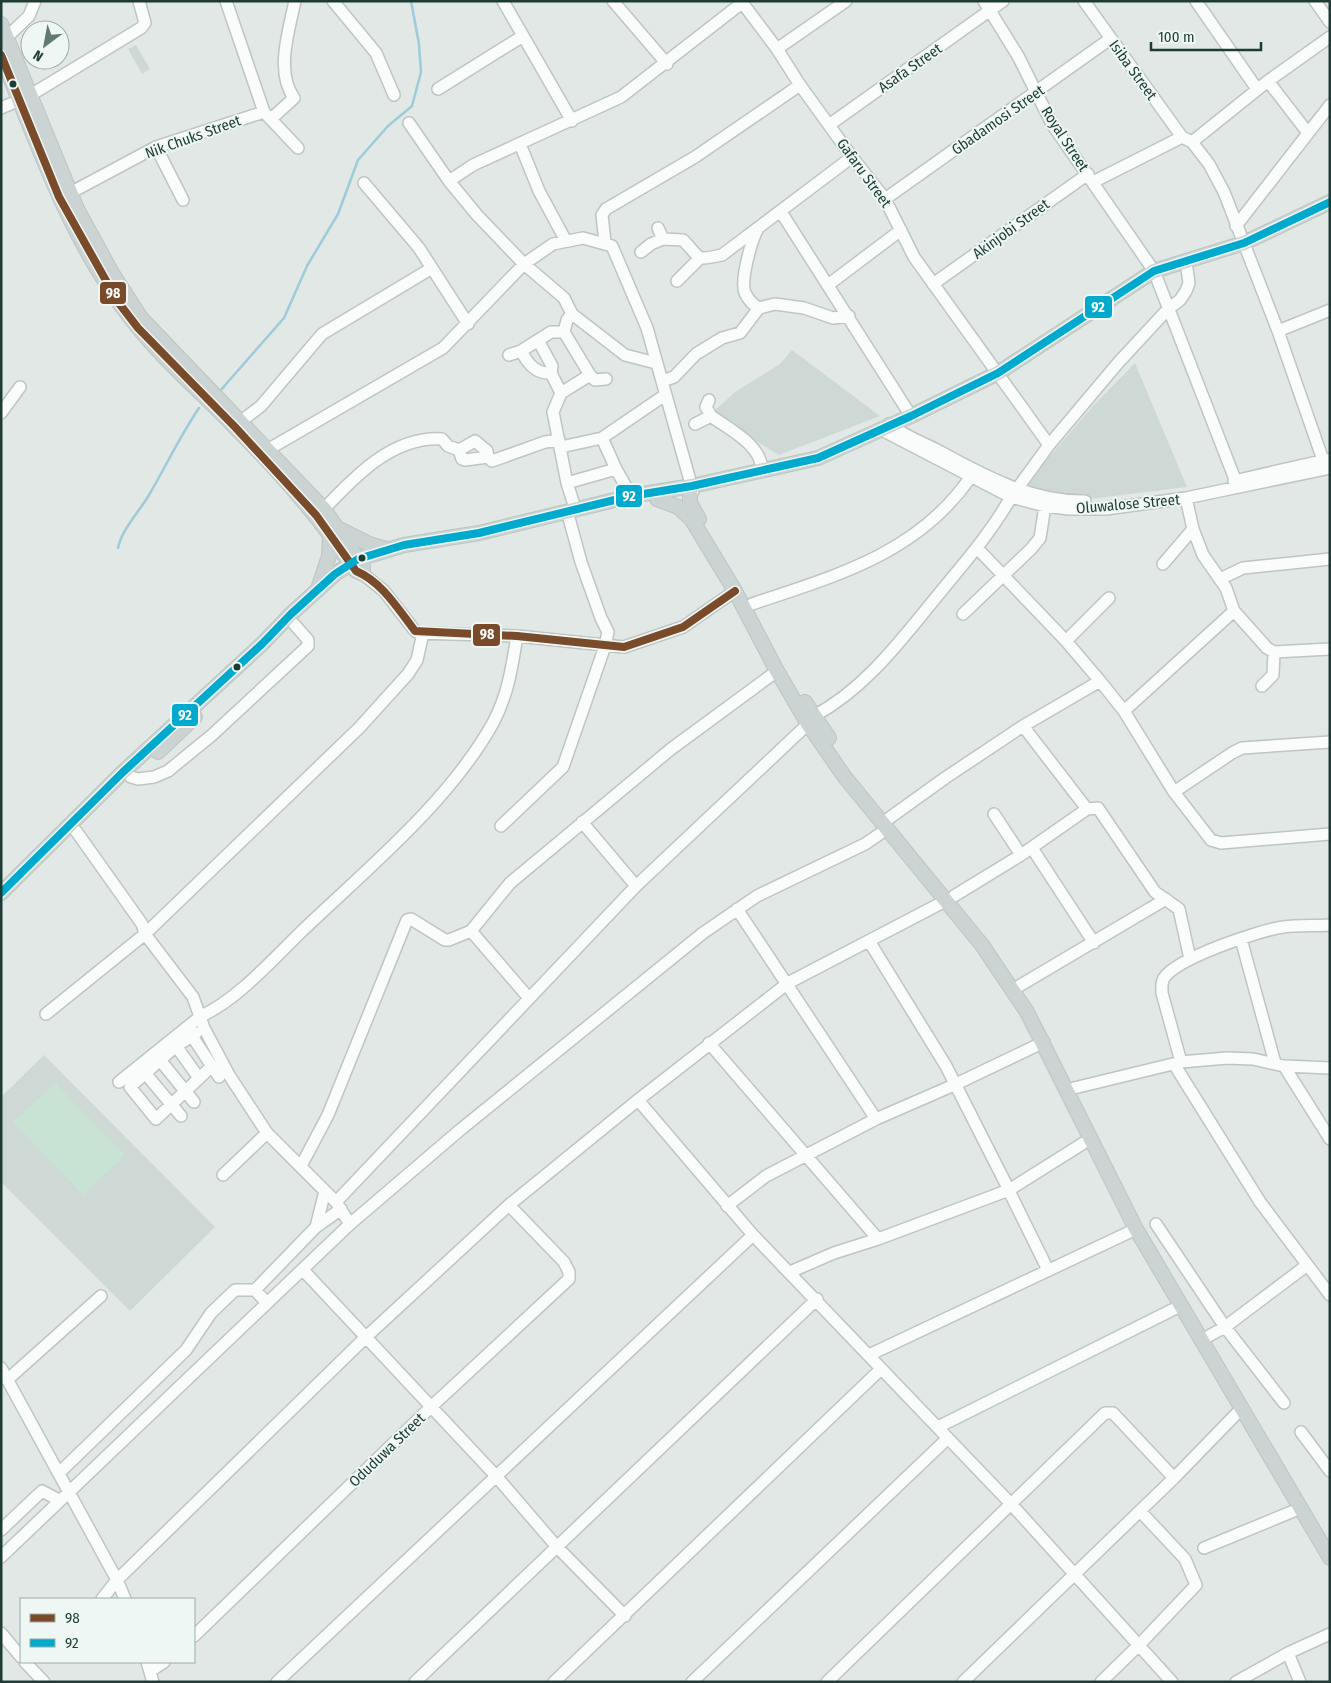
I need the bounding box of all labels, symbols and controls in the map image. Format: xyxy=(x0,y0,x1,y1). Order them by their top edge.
north arrow xyxy=(20,20,70,70)
scale bar xyxy=(1151,20,1261,52)
text: 100 m xyxy=(1158,28,1195,46)
street label: Isiba Street xyxy=(1105,37,1161,104)
street label: Asafa Street xyxy=(875,39,945,96)
text: N xyxy=(30,46,46,65)
unlabelled marker xyxy=(8,79,18,89)
street label: Gbadamosi Street xyxy=(948,81,1048,159)
street label: Royal Street xyxy=(1037,103,1093,175)
street label: Nik Chuks Street xyxy=(143,111,243,163)
street label: Gafaru Street xyxy=(833,135,895,211)
street label: Akinjobi Street xyxy=(969,195,1053,263)
line badge: 98 xyxy=(99,281,127,305)
text: 98 xyxy=(106,285,121,302)
line badge: 92 xyxy=(1084,295,1113,319)
text: 92 xyxy=(1091,299,1105,316)
line badge: 92 xyxy=(615,484,643,508)
text: 92 xyxy=(622,488,636,505)
street label: Oluwalose Street xyxy=(1075,490,1181,518)
unlabelled marker xyxy=(357,553,367,563)
line badge: 98 xyxy=(472,623,501,647)
text: 98 xyxy=(480,626,495,643)
unlabelled marker xyxy=(232,662,242,672)
line badge: 92 xyxy=(171,703,199,727)
text: 92 xyxy=(178,707,192,724)
street label: Oduduwa Street xyxy=(345,1409,429,1491)
legend xyxy=(20,1598,195,1663)
text: 98 xyxy=(65,1609,80,1627)
text: 92 xyxy=(65,1634,79,1652)

